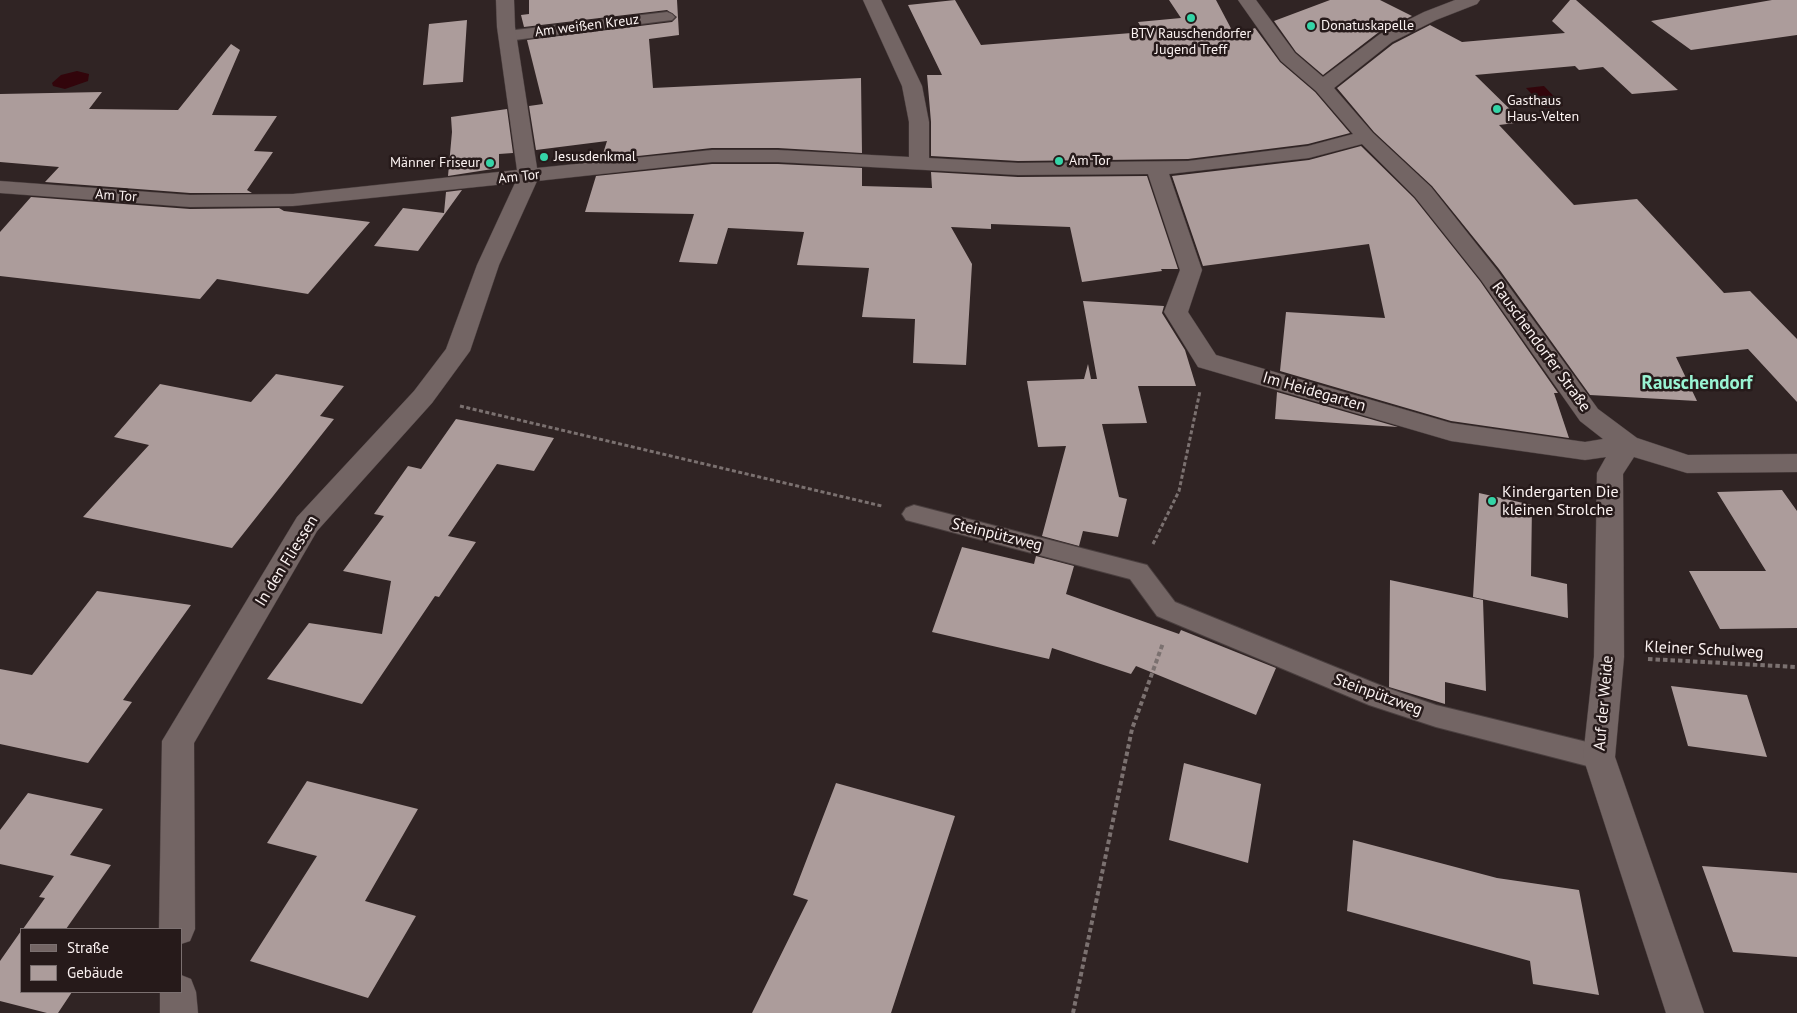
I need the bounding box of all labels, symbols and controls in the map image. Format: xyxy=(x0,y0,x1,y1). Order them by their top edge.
street label: Am weißen Kreuz xyxy=(534,11,640,41)
marker: BTV Rauschendorfer Jugend Treff xyxy=(1185,12,1197,24)
place label: Donatuskapelle xyxy=(1321,18,1414,34)
marker: Donatuskapelle xyxy=(1305,20,1317,32)
place label: BTV Rauschendorfer Jugend Treff xyxy=(1131,26,1251,58)
place label: Gasthaus Haus-Velten xyxy=(1507,93,1579,125)
marker: Gasthaus Haus-Velten xyxy=(1491,103,1503,115)
place label: Jesusdenkmal xyxy=(554,149,636,165)
marker: Jesusdenkmal xyxy=(538,151,550,163)
place label: Am Tor xyxy=(1069,153,1111,169)
place label: Männer Friseur xyxy=(390,155,480,171)
marker: Am Tor xyxy=(1053,155,1065,167)
marker: Männer Friseur xyxy=(484,157,496,169)
street label: Am Tor xyxy=(497,166,541,188)
street label: Am Tor xyxy=(95,186,137,206)
street label: Rauschendorfer Straße xyxy=(1487,278,1595,416)
street label: Im Heidegarten xyxy=(1260,368,1368,416)
district label: Rauschendorf xyxy=(1642,373,1752,395)
place label: Kindergarten Die kleinen Strolche xyxy=(1502,482,1619,520)
marker: Kindergarten Die kleinen Strolche xyxy=(1486,495,1498,507)
street label: In den Fliessen xyxy=(252,512,322,610)
street label: Steinpützweg xyxy=(950,514,1044,556)
street label: Kleiner Schulweg xyxy=(1644,637,1764,663)
street label: Auf der Weide xyxy=(1590,655,1618,751)
street label: Steinpützweg xyxy=(1331,670,1425,720)
legend xyxy=(20,928,182,993)
text: Straße xyxy=(67,938,109,957)
text: Gebäude xyxy=(67,963,123,982)

